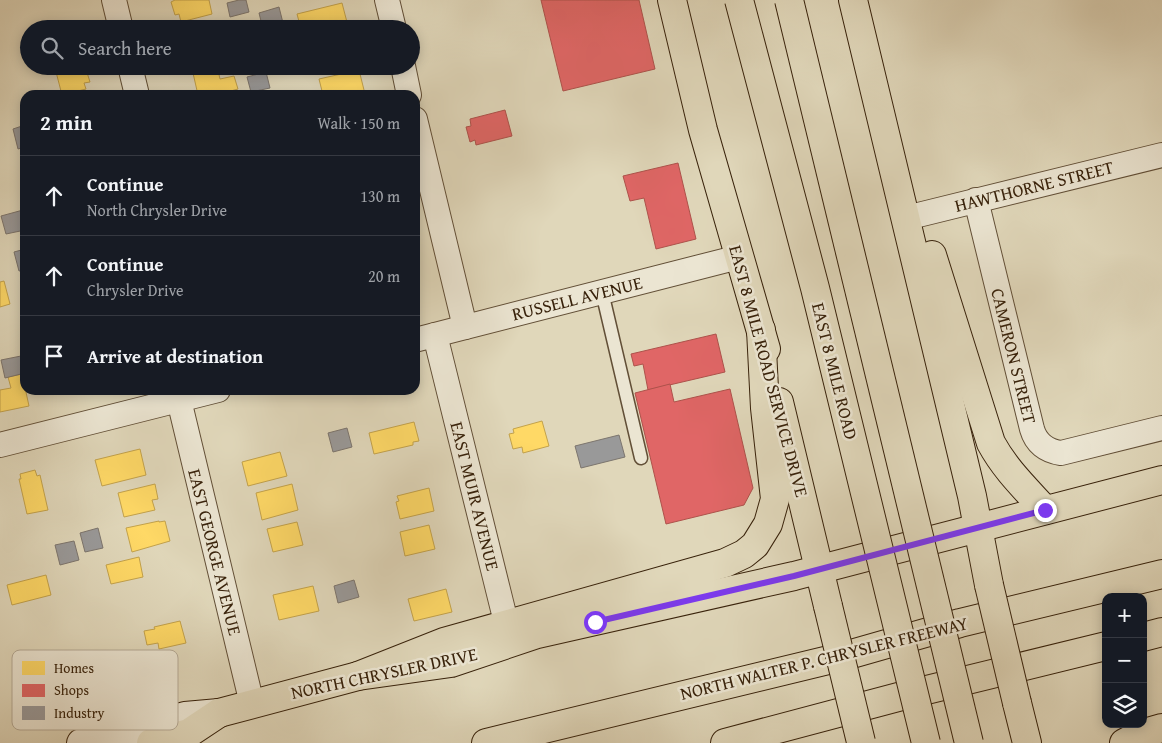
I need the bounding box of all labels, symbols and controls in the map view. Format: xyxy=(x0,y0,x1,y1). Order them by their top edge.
search box xyxy=(20,20,420,75)
icon: search xyxy=(38,34,66,62)
text: Search here xyxy=(78,34,172,62)
text: 2 min xyxy=(40,107,92,138)
text: Walk · 150 m xyxy=(317,111,400,135)
street label: HAWTHORNE STREET xyxy=(952,153,1116,219)
text: Continue xyxy=(87,170,164,198)
icon: ahead xyxy=(40,182,68,210)
text: 130 m xyxy=(360,184,400,208)
text: North Chrysler Drive xyxy=(87,198,227,222)
street label: EAST 8 MILE ROAD SERVICE DRIVE xyxy=(722,242,816,500)
text: Continue xyxy=(87,250,164,278)
icon: ahead xyxy=(40,262,68,290)
text: 20 m xyxy=(368,264,400,288)
street label: RUSSELL AVENUE xyxy=(509,269,645,327)
text: Chrysler Drive xyxy=(87,278,184,302)
street label: CAMERON STREET xyxy=(984,285,1044,427)
street label: EAST 8 MILE ROAD xyxy=(805,300,865,442)
icon: arrive xyxy=(40,342,68,370)
text: Arrive at destination xyxy=(87,342,263,370)
street label: EAST MUIR AVENUE xyxy=(443,419,507,573)
street label: EAST GEORGE AVENUE xyxy=(181,466,249,638)
route end xyxy=(1034,499,1057,522)
map controls xyxy=(1102,593,1147,728)
button: + xyxy=(1102,593,1147,638)
street label: NORTH WALTER P. CHRYSLER FREEWAY xyxy=(677,609,971,707)
route start xyxy=(584,611,607,634)
button: − xyxy=(1102,638,1147,683)
street label: NORTH CHRYSLER DRIVE xyxy=(288,640,480,706)
legend xyxy=(12,650,178,730)
text: Homes xyxy=(54,658,94,678)
text: Shops xyxy=(54,680,89,700)
button: layers xyxy=(1102,683,1147,728)
text: Industry xyxy=(54,703,104,723)

